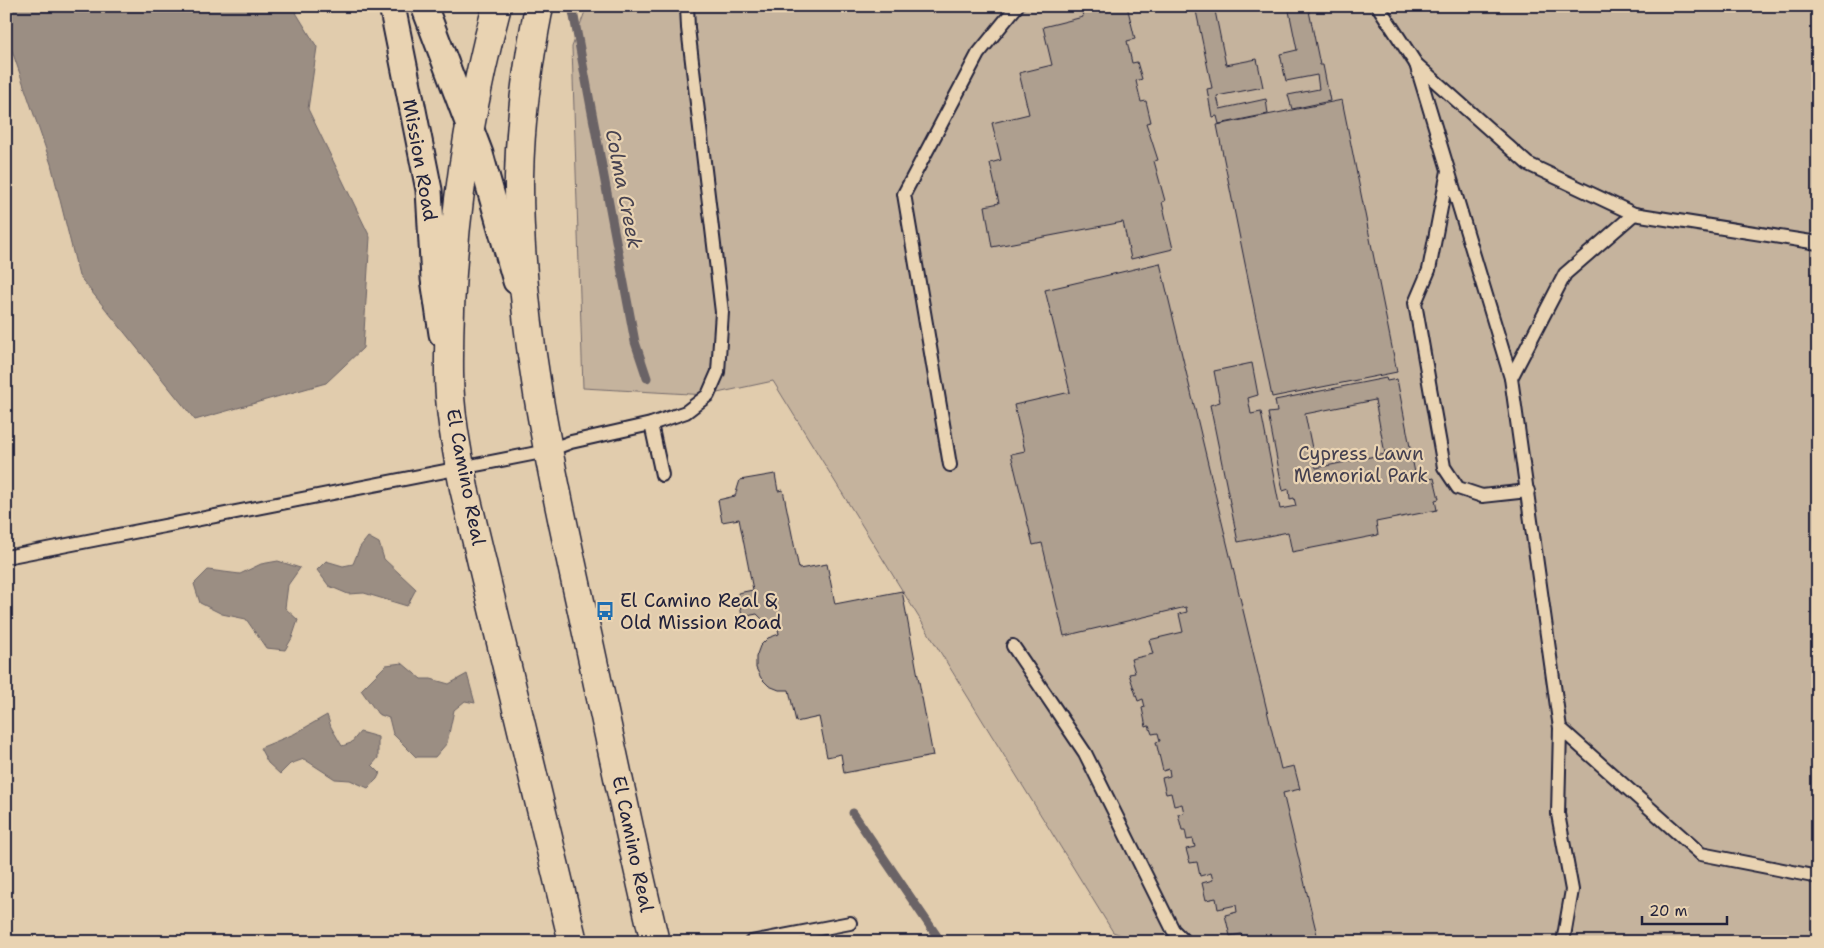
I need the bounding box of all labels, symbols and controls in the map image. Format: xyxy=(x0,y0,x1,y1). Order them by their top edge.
street label: Mission Road xyxy=(397,97,443,223)
water label: Colma Creek xyxy=(600,127,648,251)
street label: El Camino Real xyxy=(441,407,492,548)
park label: Cypress Lawn Memorial Park xyxy=(1294,441,1428,488)
place label: El Camino Real & Old Mission Road xyxy=(620,588,781,635)
bus stop icon: El Camino Real & Old Mission Road xyxy=(594,600,616,622)
street label: El Camino Real xyxy=(606,774,660,915)
scale bar xyxy=(1642,893,1726,925)
text: 20 m xyxy=(1649,901,1688,921)

